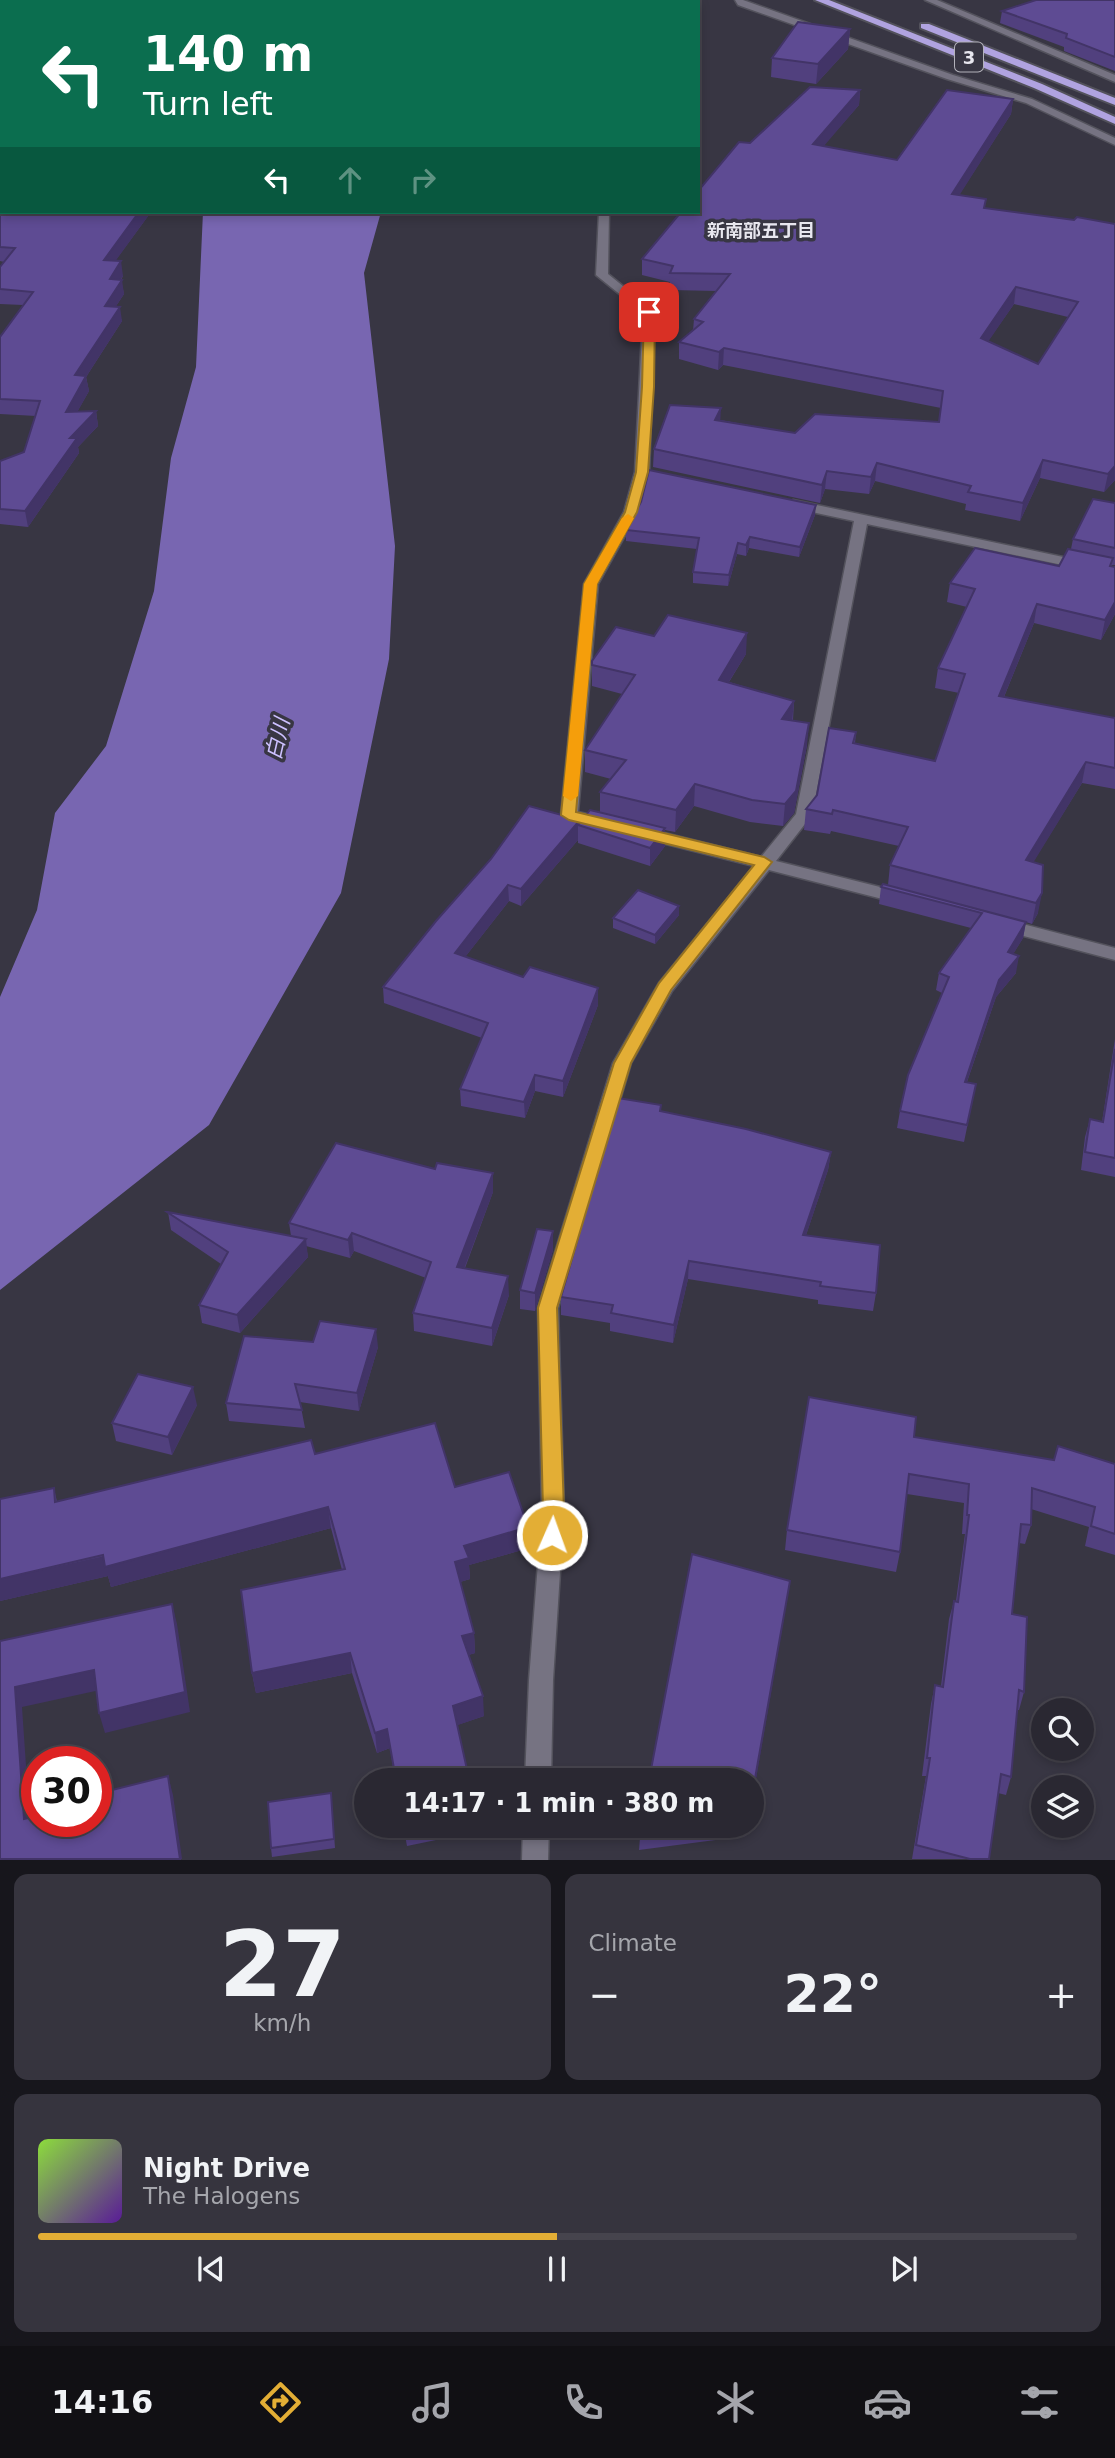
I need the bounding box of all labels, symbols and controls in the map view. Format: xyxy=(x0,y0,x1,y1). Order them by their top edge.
text: 140 m xyxy=(143,26,313,83)
icon: left xyxy=(28,28,119,119)
road number: 3 xyxy=(955,42,983,72)
text: Turn left xyxy=(143,85,273,123)
icon: left xyxy=(258,161,296,199)
icon: ahead xyxy=(331,161,369,199)
icon: right xyxy=(404,161,442,199)
district label: 新南部五丁目 xyxy=(707,220,815,241)
pin xyxy=(619,282,679,342)
icon: arrive xyxy=(630,293,668,331)
water label: 白川 xyxy=(262,714,295,762)
position arrow xyxy=(515,1498,589,1572)
map controls xyxy=(1031,1698,1094,1838)
button: search xyxy=(1031,1698,1094,1761)
speed limit sign: 30 xyxy=(21,1746,112,1837)
button: layers xyxy=(1031,1775,1094,1838)
text: 14:17 · 1 min · 380 m xyxy=(404,1788,714,1818)
text: 27 xyxy=(219,1912,346,2017)
text: Climate xyxy=(589,1930,677,1956)
text: 22° xyxy=(784,1964,882,2024)
text: − xyxy=(589,1973,620,2017)
text: + xyxy=(1045,1973,1077,2017)
text: km/h xyxy=(253,2010,311,2036)
text: Night Drive xyxy=(143,2153,310,2183)
text: The Halogens xyxy=(143,2183,300,2209)
icon: previous xyxy=(192,2250,230,2288)
icon: pause xyxy=(538,2250,576,2288)
icon: next xyxy=(885,2250,923,2288)
icon: directions xyxy=(256,2378,305,2427)
icon: music xyxy=(408,2378,457,2427)
icon: phone xyxy=(559,2378,608,2427)
icon: climate xyxy=(711,2378,760,2427)
icon: car xyxy=(863,2378,912,2427)
icon: filters xyxy=(1015,2378,1064,2427)
text: 14:16 xyxy=(51,2383,153,2421)

